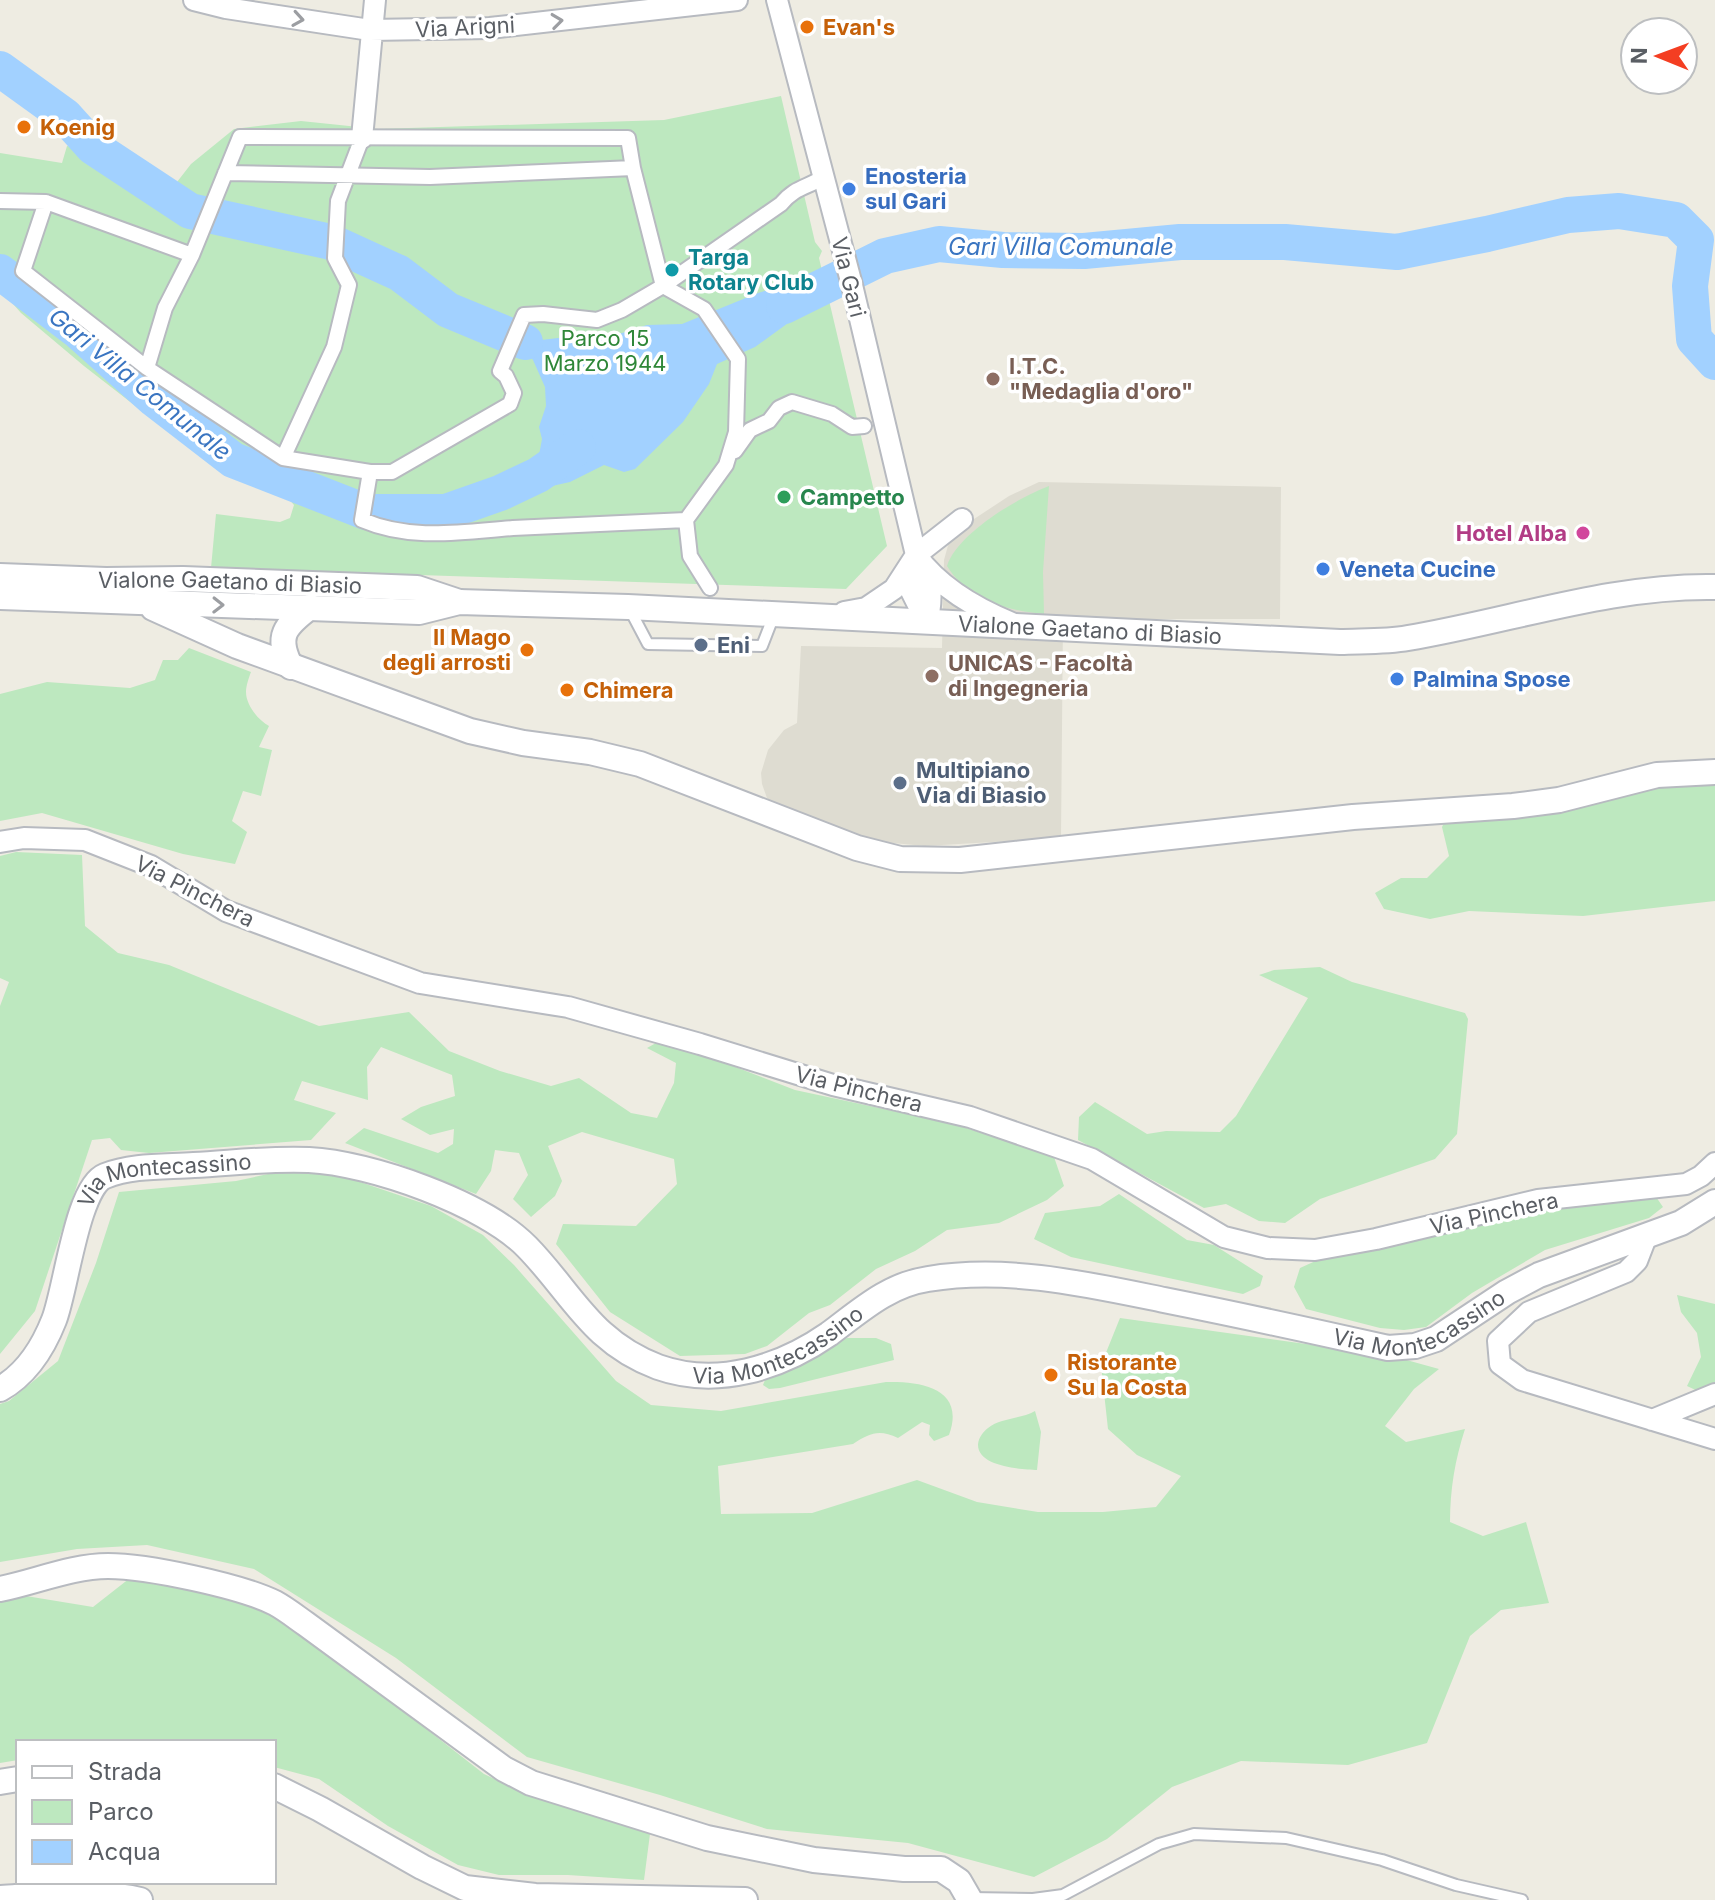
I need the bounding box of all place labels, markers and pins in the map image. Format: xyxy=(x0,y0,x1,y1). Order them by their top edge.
place label: Evan's xyxy=(823,14,895,40)
marker: Evan's xyxy=(798,18,816,36)
place label: Koenig xyxy=(40,114,115,140)
marker: Koenig xyxy=(15,118,33,136)
place label: Enosteria sul Gari xyxy=(865,163,967,214)
marker: Enosteria sul Gari xyxy=(840,180,858,198)
place label: Targa Rotary Club xyxy=(688,244,814,295)
marker: Targa Rotary Club xyxy=(663,261,681,279)
place label: I.T.C. "Medaglia d'oro" xyxy=(1009,353,1193,404)
marker: I.T.C. "Medaglia d'oro" xyxy=(984,370,1002,388)
place label: Campetto xyxy=(800,484,905,510)
marker: Campetto xyxy=(775,488,793,506)
place label: Hotel Alba xyxy=(1456,520,1567,546)
marker: Hotel Alba xyxy=(1574,524,1592,542)
place label: Veneta Cucine xyxy=(1339,556,1496,582)
marker: Veneta Cucine xyxy=(1314,560,1332,578)
place label: Il Mago degli arrosti xyxy=(383,624,511,675)
place label: Eni xyxy=(717,632,750,658)
marker: Eni xyxy=(692,636,710,654)
marker: Il Mago degli arrosti xyxy=(518,641,536,659)
place label: UNICAS - Facoltà di Ingegneria xyxy=(948,650,1133,701)
place label: Palmina Spose xyxy=(1413,666,1571,692)
marker: UNICAS - Facoltà di Ingegneria xyxy=(923,667,941,685)
marker: Palmina Spose xyxy=(1388,670,1406,688)
place label: Chimera xyxy=(583,677,674,703)
marker: Chimera xyxy=(558,681,576,699)
place label: Multipiano Via di Biasio xyxy=(916,757,1046,808)
marker: Multipiano Via di Biasio xyxy=(891,774,909,792)
place label: Ristorante Su la Costa xyxy=(1067,1349,1187,1400)
marker: Ristorante Su la Costa xyxy=(1042,1366,1060,1384)

